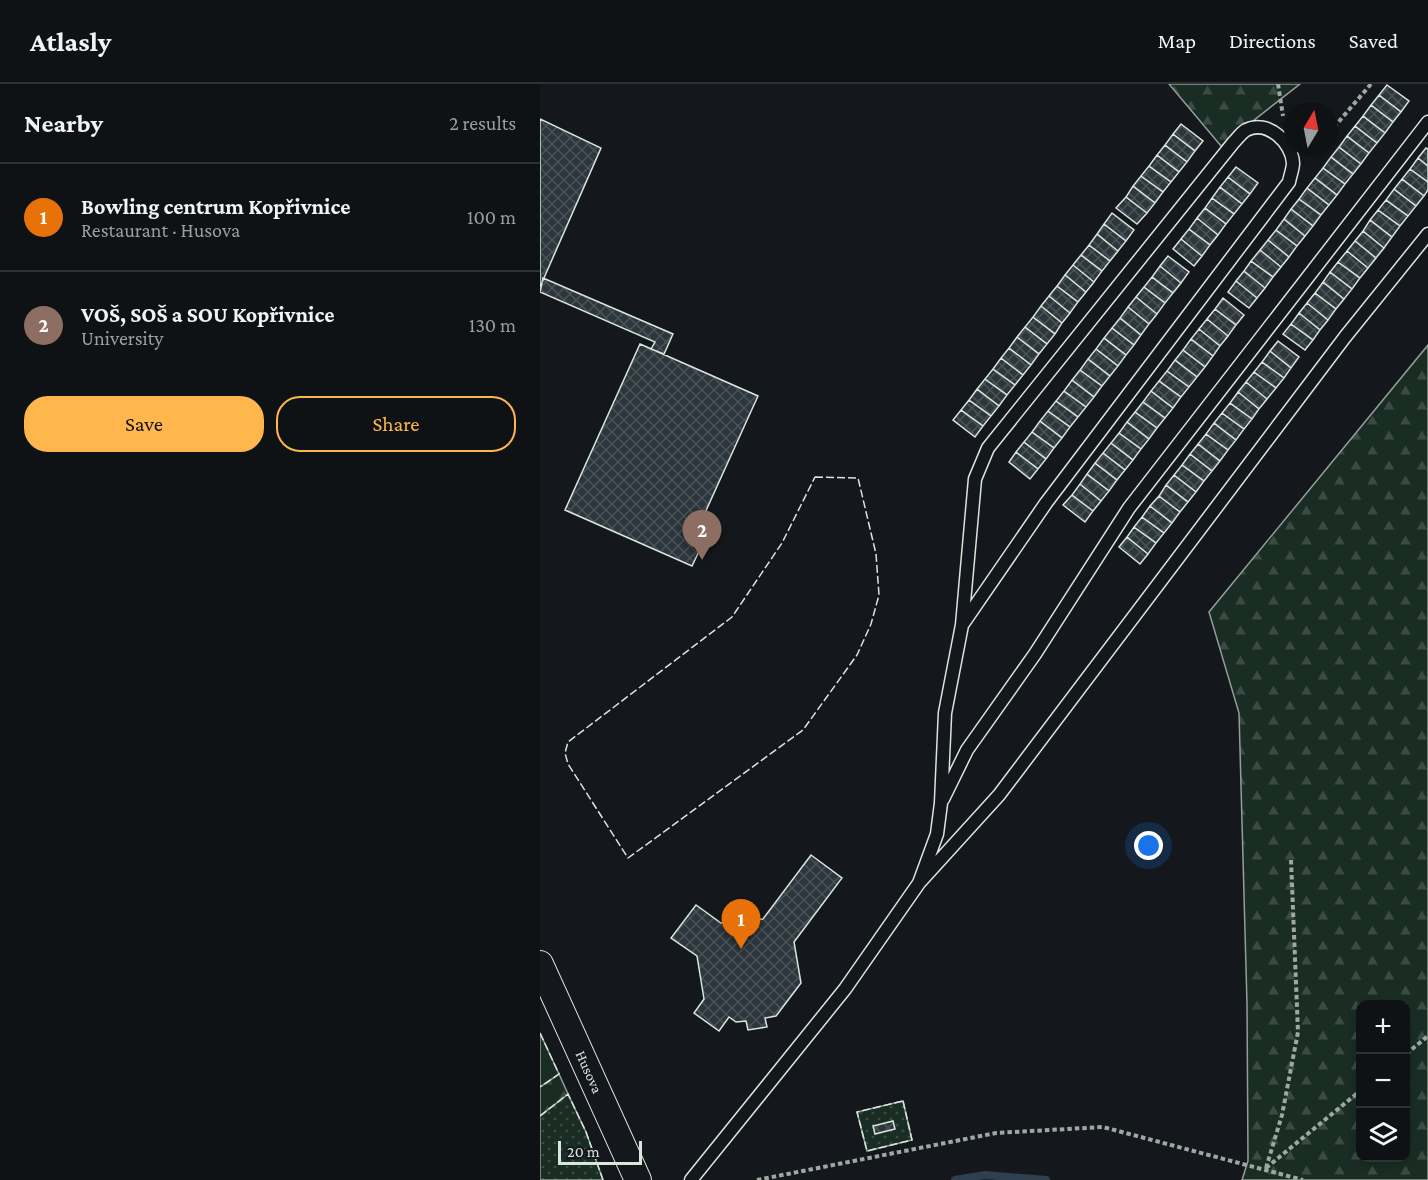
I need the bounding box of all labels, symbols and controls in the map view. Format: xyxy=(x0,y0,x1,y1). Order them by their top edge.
text: Atlasly xyxy=(30,26,111,57)
text: Map xyxy=(1158,29,1196,53)
text: Directions xyxy=(1229,29,1316,53)
text: Saved xyxy=(1349,29,1398,53)
north arrow xyxy=(1284,102,1338,156)
text: Nearby xyxy=(24,109,103,138)
text: 2 results xyxy=(449,112,516,134)
text: Bowling centrum Kopřivnice xyxy=(81,194,351,219)
text: 1 xyxy=(40,206,47,228)
text: 100 m xyxy=(467,206,516,228)
text: Restaurant · Husova xyxy=(81,219,240,241)
text: VOŠ, SOŠ a SOU Kopřivnice xyxy=(81,302,334,327)
text: 2 xyxy=(38,314,49,336)
text: 130 m xyxy=(469,314,516,336)
text: University xyxy=(81,327,164,349)
button: Save xyxy=(24,396,264,452)
button: Share xyxy=(276,396,516,452)
pin: 2 xyxy=(682,510,722,560)
your location xyxy=(1134,831,1163,860)
pin: 1 xyxy=(722,900,760,949)
map controls xyxy=(1356,1000,1410,1162)
button: + xyxy=(1356,1000,1410,1054)
street label: Husova xyxy=(573,1048,605,1096)
button: − xyxy=(1356,1054,1410,1108)
button: layers xyxy=(1356,1108,1410,1162)
scale bar xyxy=(558,1138,642,1166)
text: 20 m xyxy=(567,1143,600,1160)

